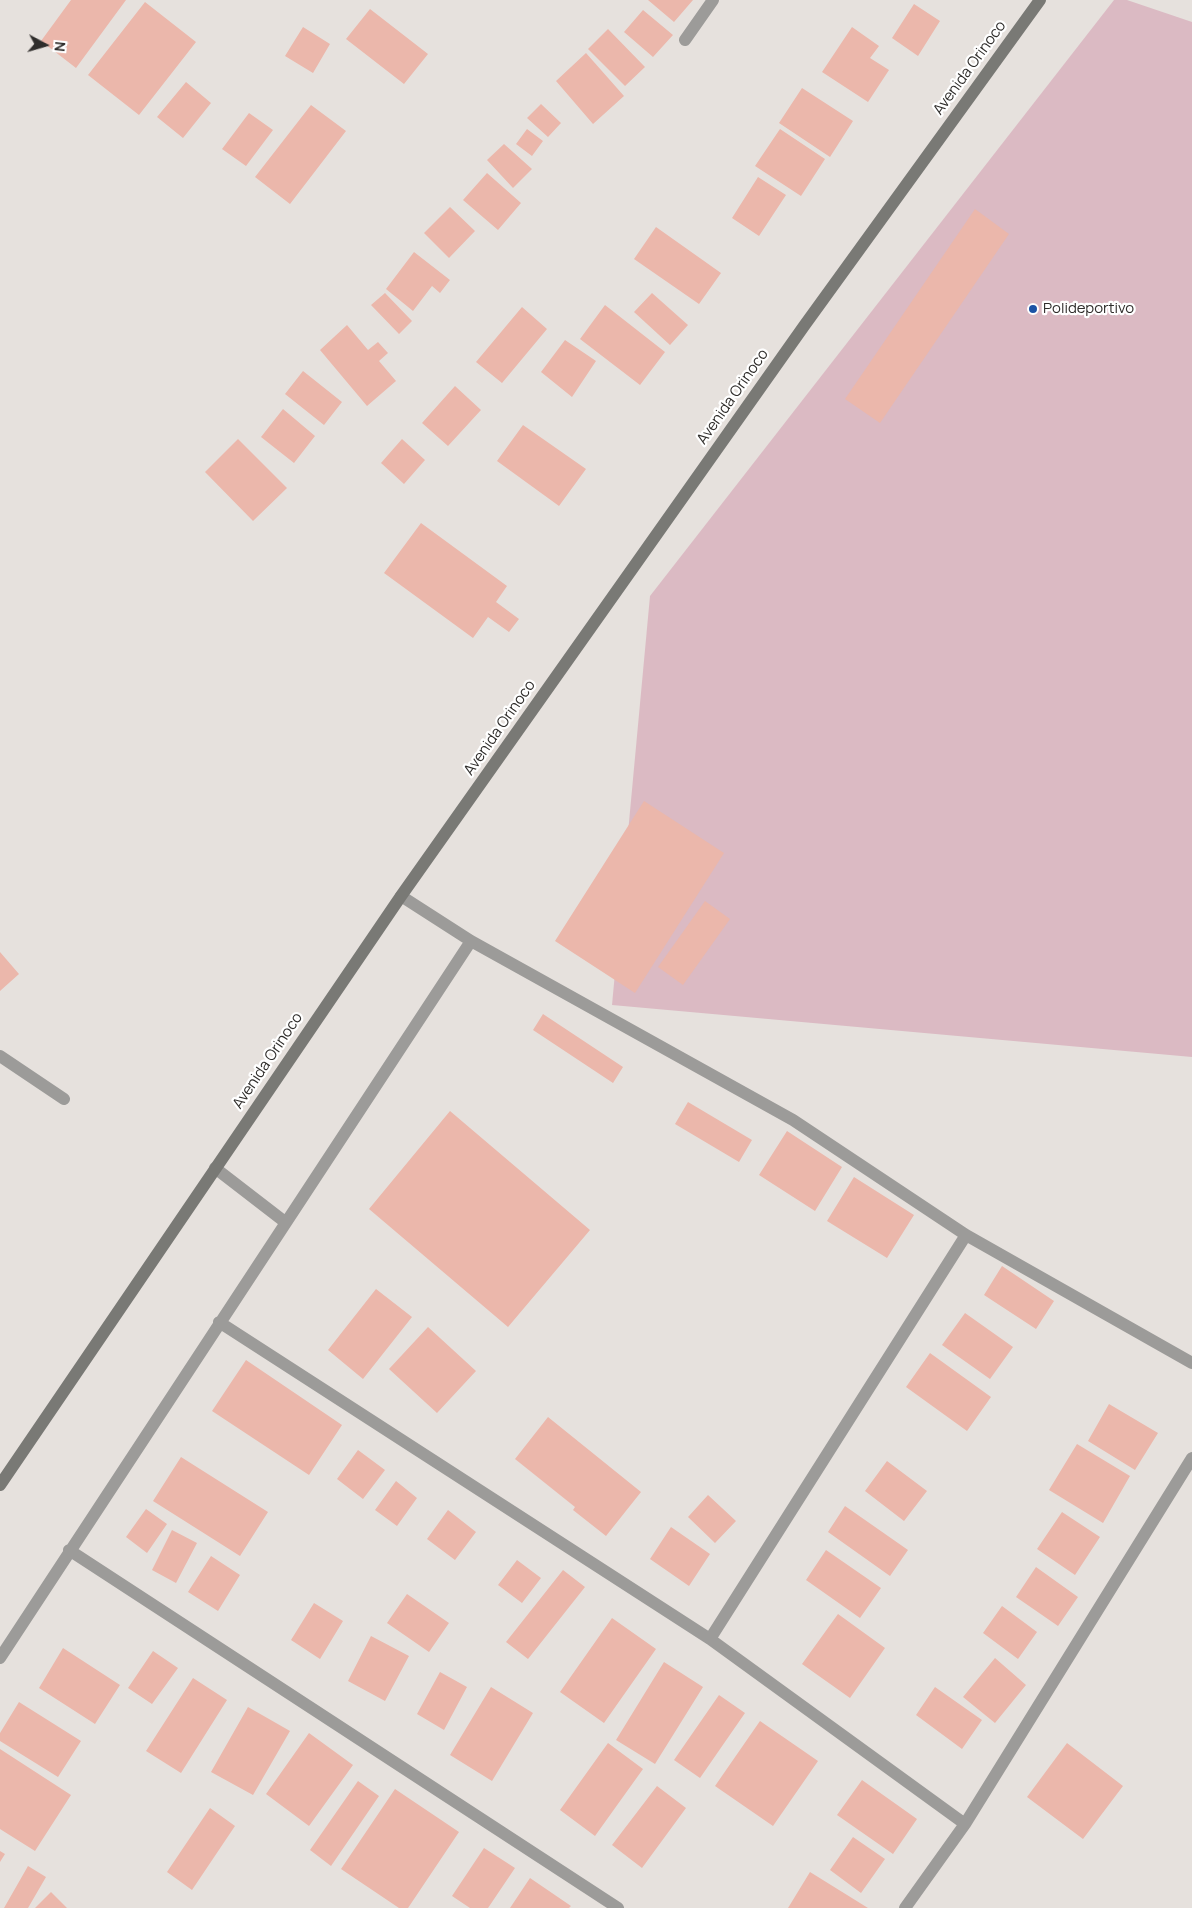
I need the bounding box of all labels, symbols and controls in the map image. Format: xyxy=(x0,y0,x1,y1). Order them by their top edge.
street label: Avenida Orinoco xyxy=(930,17,1010,119)
north arrow xyxy=(20,20,70,70)
text: N xyxy=(50,41,70,53)
place label: Polideportivo xyxy=(1043,300,1134,318)
marker: Polideportivo xyxy=(1027,303,1039,315)
street label: Avenida Orinoco xyxy=(694,346,772,448)
street label: Avenida Orinoco xyxy=(461,677,539,779)
street label: Avenida Orinoco xyxy=(229,1010,307,1112)

